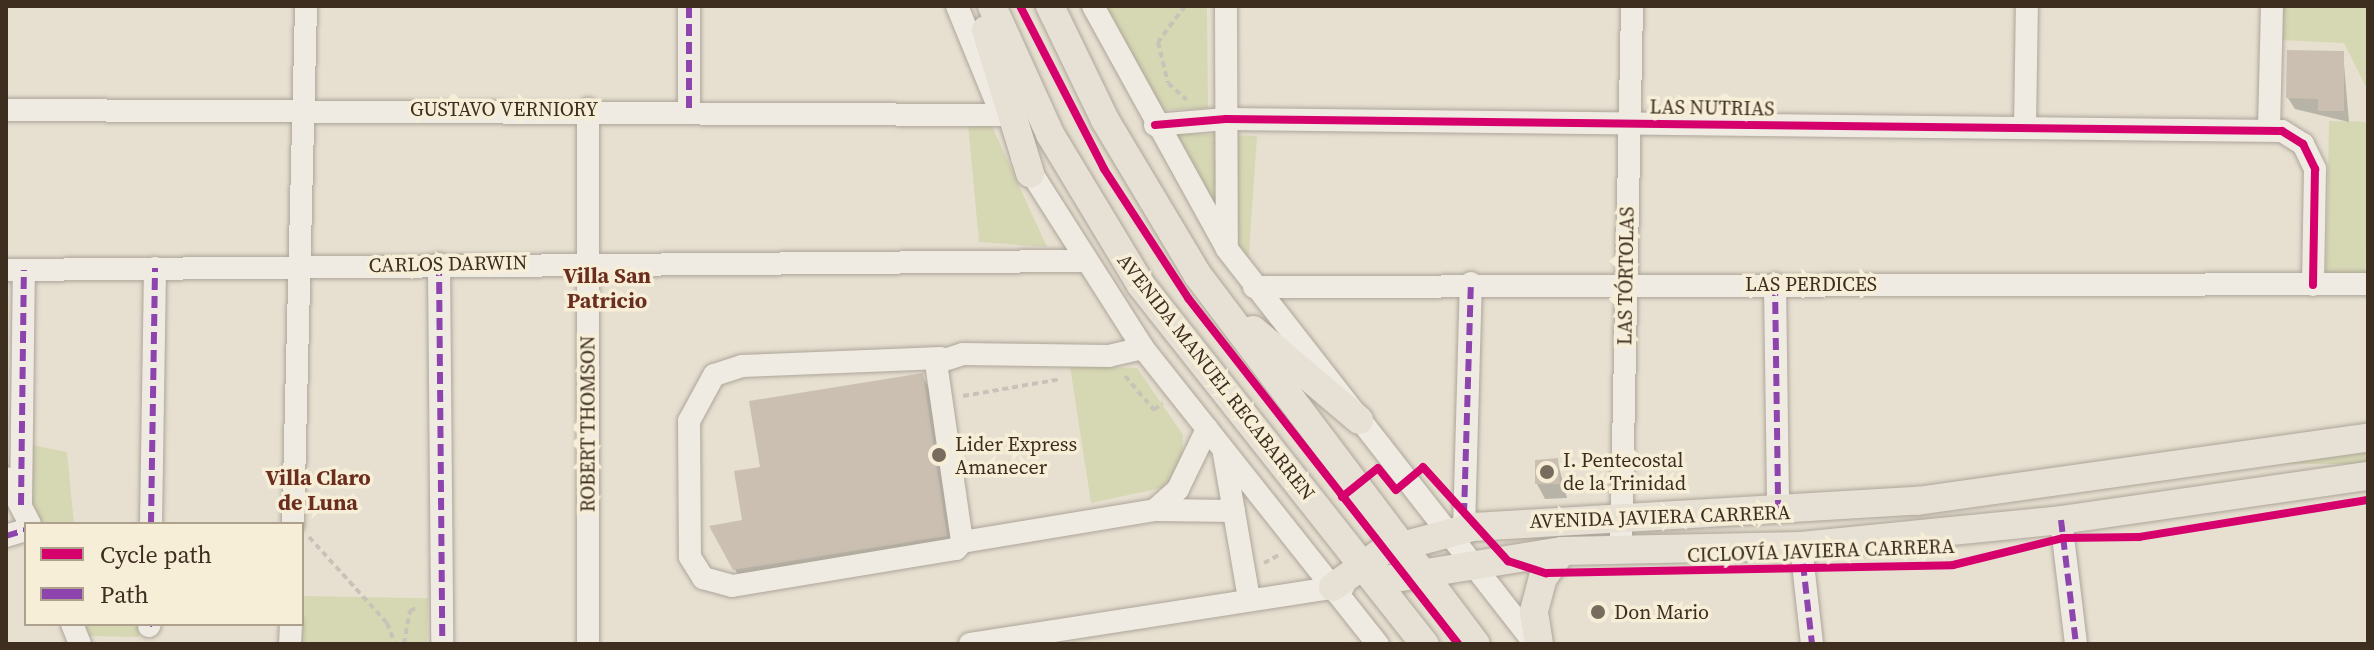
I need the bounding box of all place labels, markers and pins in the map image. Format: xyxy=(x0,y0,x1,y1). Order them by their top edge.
place label: Lider Express Amanecer xyxy=(955,432,1077,479)
marker: Lider Express Amanecer xyxy=(930,446,948,464)
place label: I. Pentecostal de la Trinidad xyxy=(1563,448,1686,495)
marker: I. Pentecostal de la Trinidad xyxy=(1538,463,1556,481)
place label: Don Mario xyxy=(1614,600,1709,624)
marker: Don Mario xyxy=(1589,603,1607,621)

